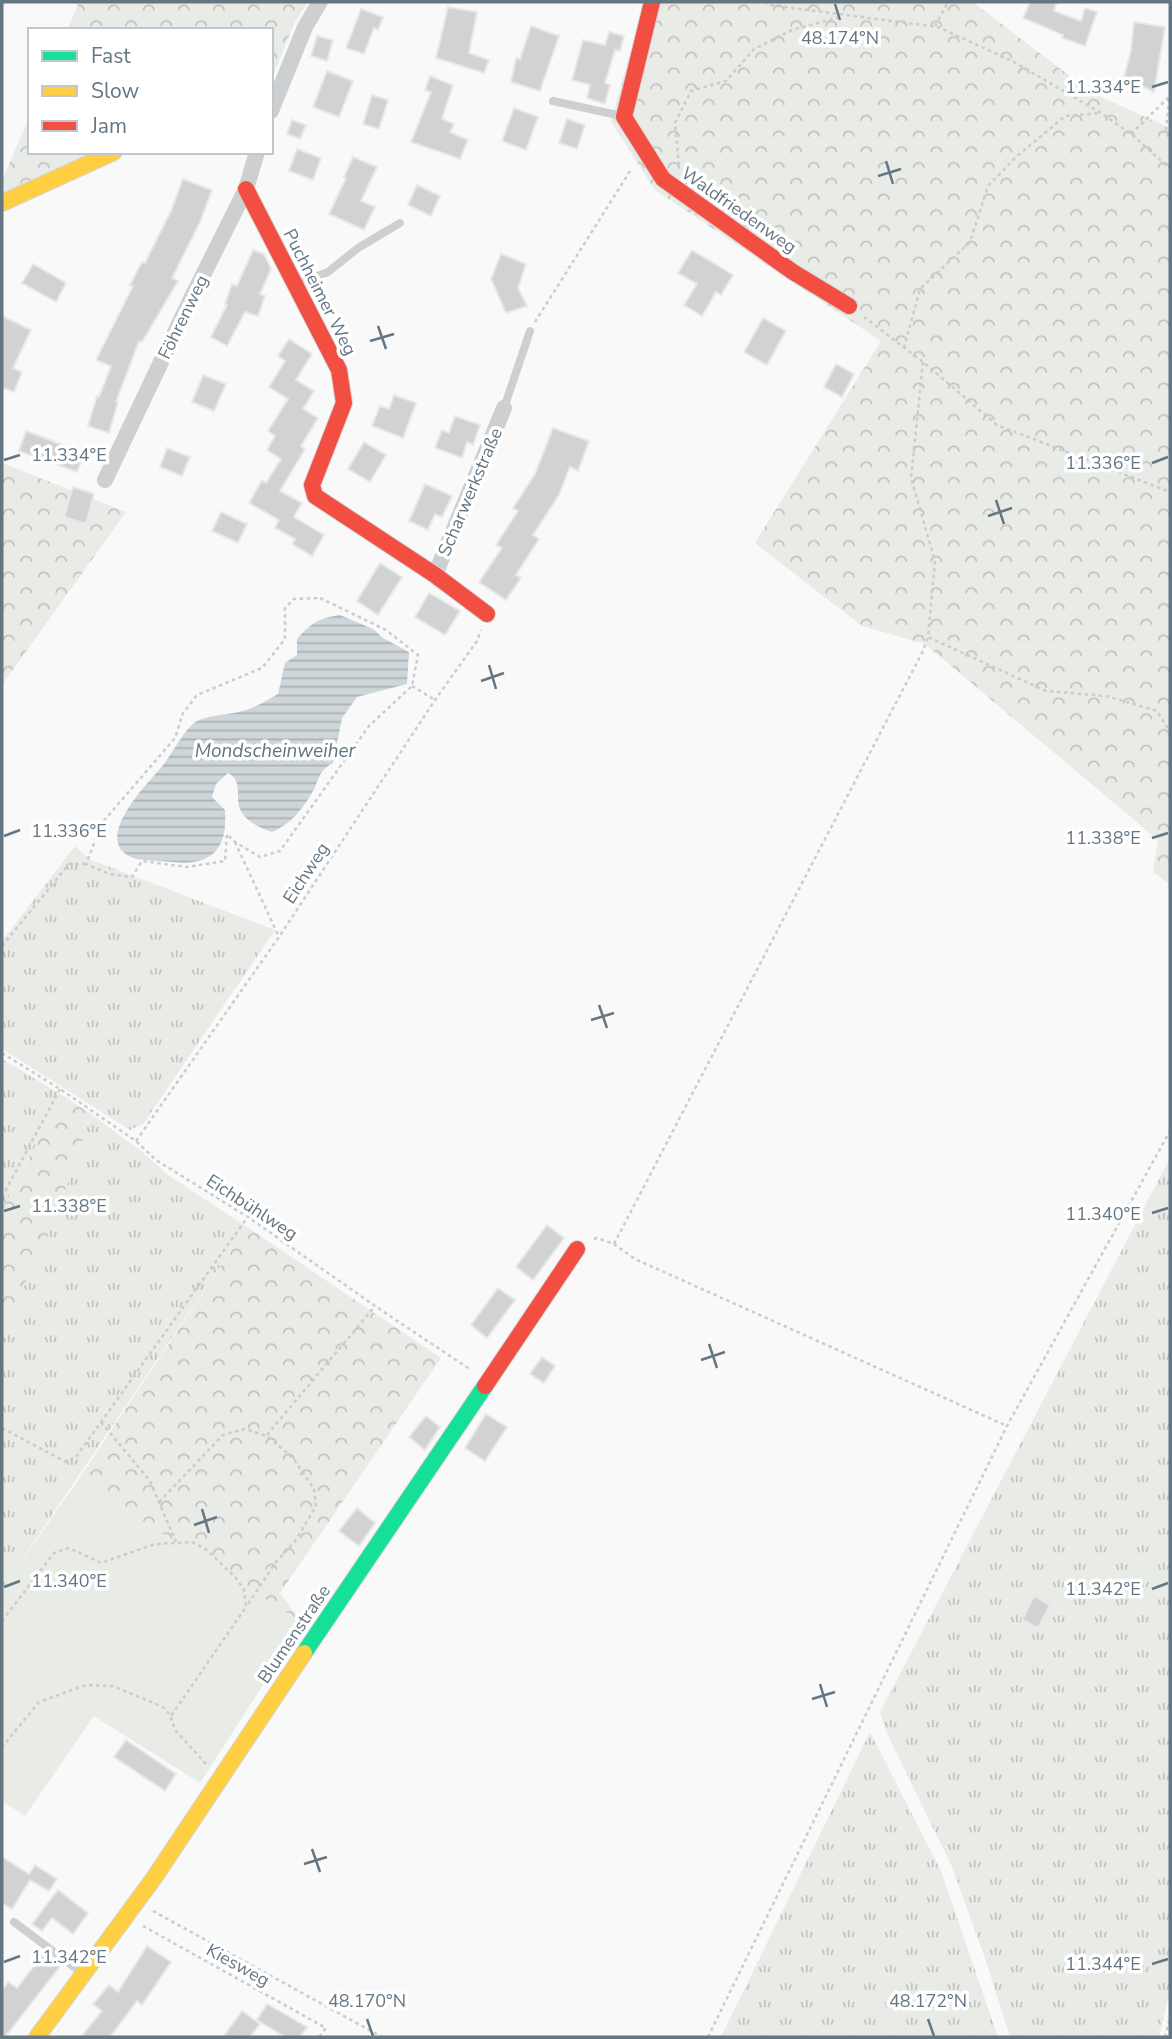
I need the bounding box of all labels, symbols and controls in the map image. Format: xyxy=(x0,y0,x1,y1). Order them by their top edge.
text: 48.174°N xyxy=(801,26,879,50)
legend xyxy=(28,28,273,154)
text: Fast xyxy=(91,42,131,70)
text: 11.334°E xyxy=(1065,75,1141,99)
text: Slow xyxy=(91,77,140,105)
text: Jam xyxy=(90,112,127,140)
street label: Waldfriedenweg xyxy=(677,161,801,259)
street label: Puchheimer Weg xyxy=(278,225,362,359)
street label: Föhrenweg xyxy=(152,271,214,363)
street label: Scharwerkstraße xyxy=(432,424,508,560)
text: 11.334°E xyxy=(31,443,107,467)
text: 11.336°E xyxy=(1065,451,1141,475)
water label: Mondscheinweiher xyxy=(195,738,357,764)
text: 11.336°E xyxy=(31,819,107,843)
text: 11.338°E xyxy=(1065,826,1141,850)
street label: Eichweg xyxy=(277,838,335,908)
street label: Eichbühlweg xyxy=(202,1169,302,1245)
text: 11.338°E xyxy=(31,1194,107,1218)
text: 11.340°E xyxy=(1065,1202,1141,1226)
text: 11.340°E xyxy=(31,1569,107,1593)
text: 11.342°E xyxy=(1065,1577,1141,1601)
street label: Blumenstraße xyxy=(252,1580,336,1688)
street label: Kiesweg xyxy=(202,1938,274,1992)
text: 11.342°E xyxy=(31,1945,107,1969)
text: 11.344°E xyxy=(1065,1952,1141,1976)
text: 48.170°N xyxy=(328,1989,406,2013)
text: 48.172°N xyxy=(889,1989,967,2013)

